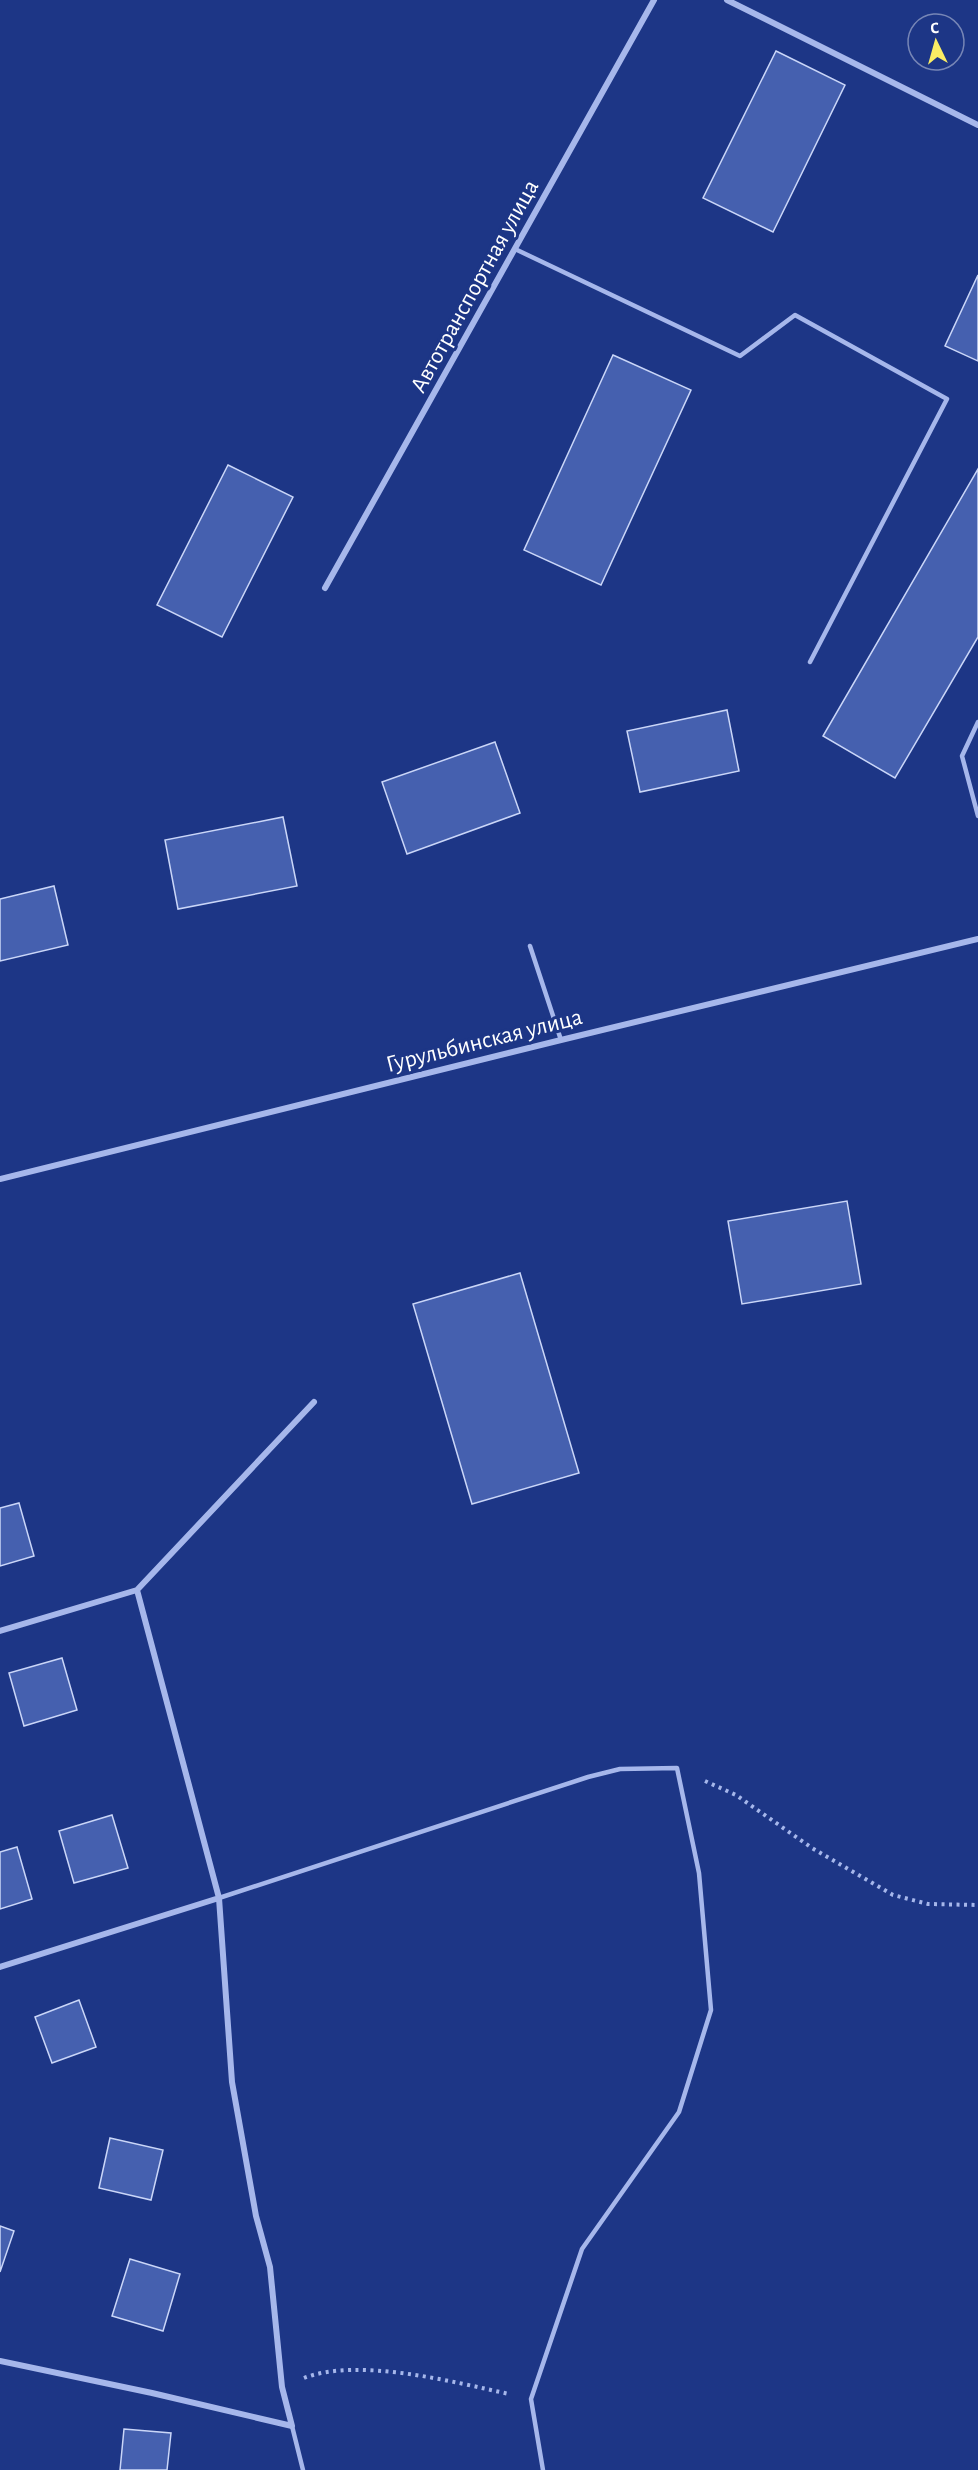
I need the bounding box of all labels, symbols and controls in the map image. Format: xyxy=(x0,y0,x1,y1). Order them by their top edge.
north arrow xyxy=(906,12,966,72)
text: С xyxy=(930,20,940,36)
street label: Автотранспортная улица xyxy=(406,176,543,397)
street label: Гурульбинская улица xyxy=(384,1005,585,1077)

